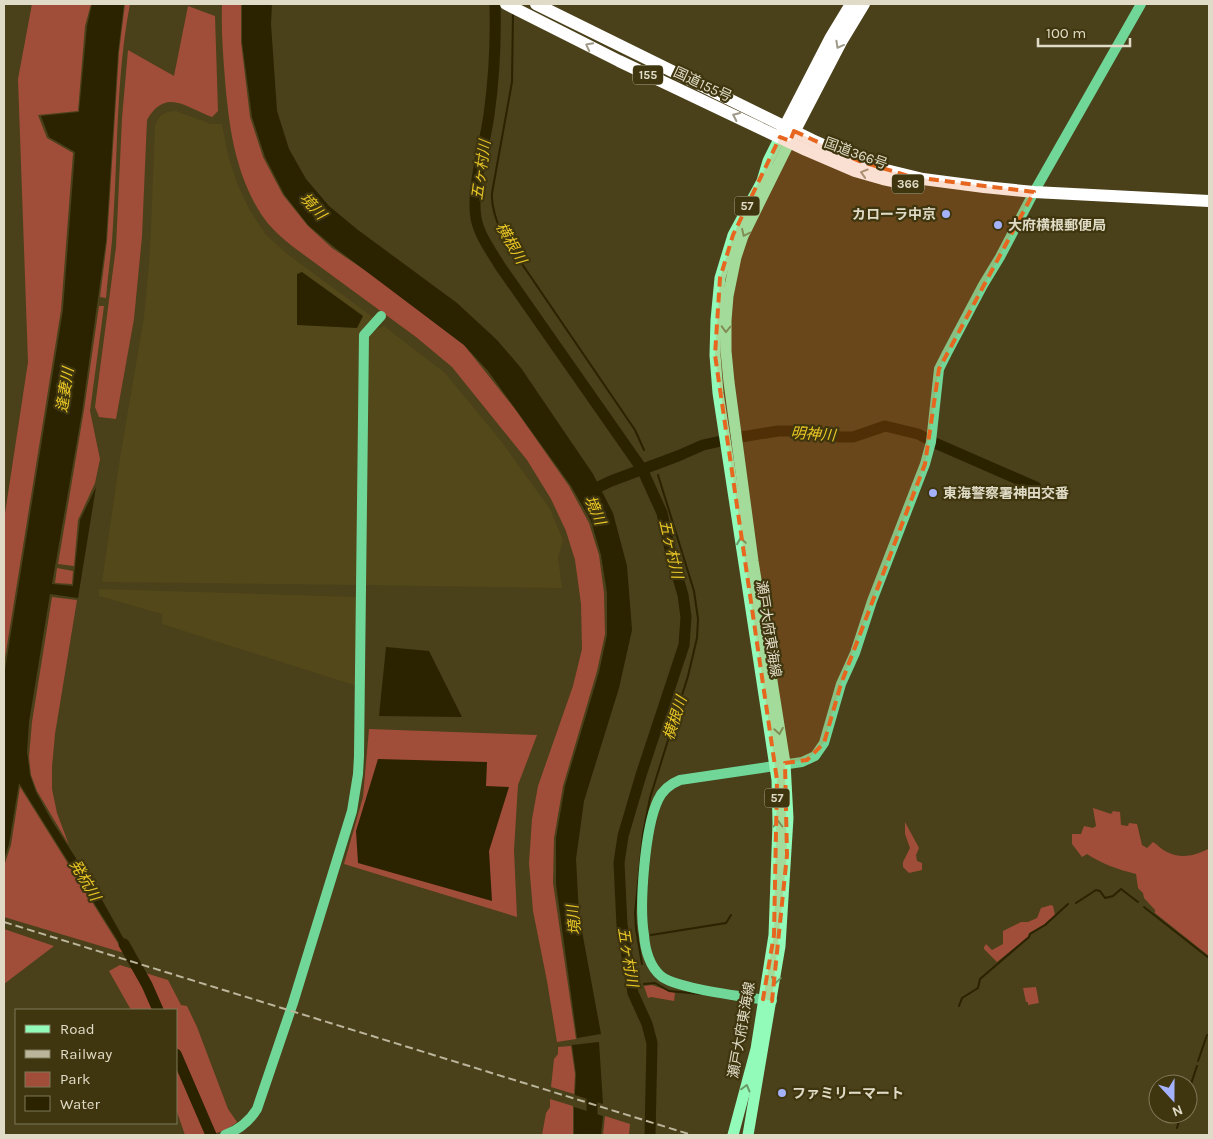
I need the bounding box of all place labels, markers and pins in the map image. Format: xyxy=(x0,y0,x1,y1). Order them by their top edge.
place label: カローラ中京 xyxy=(852,206,936,223)
marker: カローラ中京 xyxy=(940,208,952,220)
place label: 大府横根郵便局 xyxy=(1008,217,1106,234)
marker: 大府横根郵便局 xyxy=(992,219,1004,231)
place label: 東海警察署神田交番 xyxy=(943,485,1069,502)
marker: 東海警察署神田交番 xyxy=(927,487,939,499)
place label: ファミリーマート xyxy=(792,1085,904,1102)
marker: ファミリーマート xyxy=(776,1087,788,1099)

